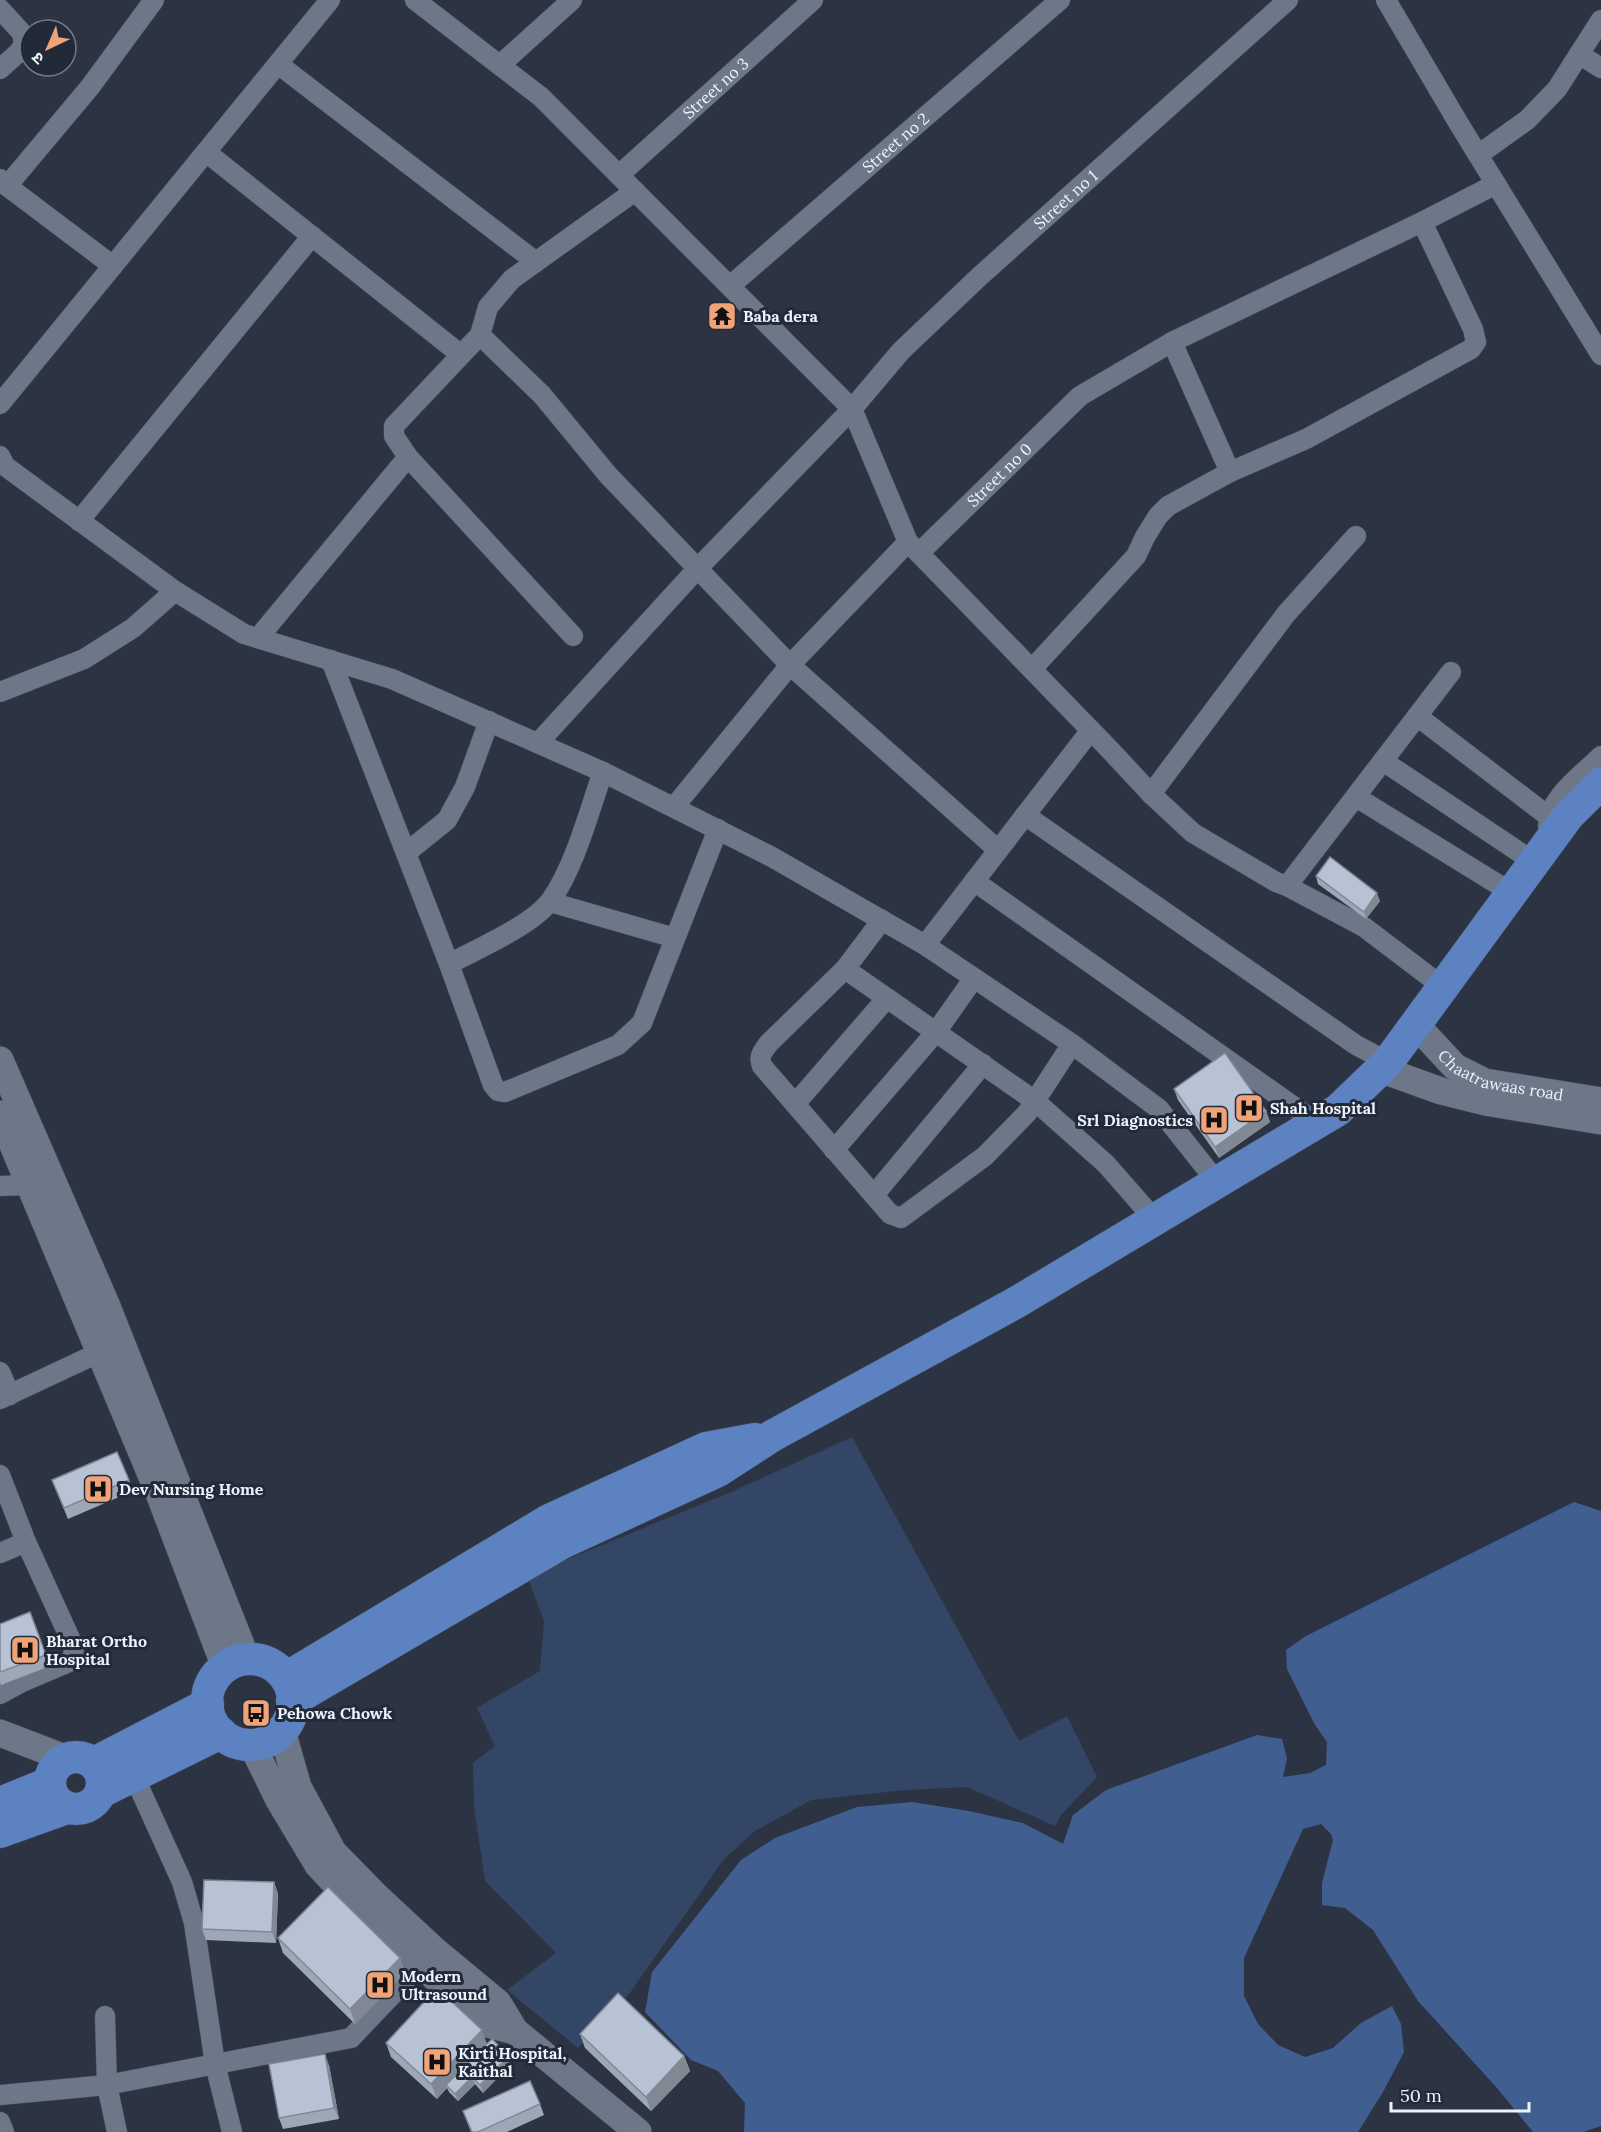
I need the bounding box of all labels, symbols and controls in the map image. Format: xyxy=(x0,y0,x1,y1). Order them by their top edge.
north arrow xyxy=(18,18,78,78)
text: उ xyxy=(27,48,48,69)
street label: Street no 3 xyxy=(678,53,753,123)
street label: Street no 2 xyxy=(858,108,933,177)
street label: Street no 1 xyxy=(1029,166,1102,233)
temple icon: Baba dera xyxy=(706,300,738,332)
place label: Baba dera xyxy=(743,306,818,326)
street label: Street no 0 xyxy=(963,439,1036,511)
street label: Chaatrawaas road xyxy=(1434,1045,1565,1105)
hospital icon: Shah Hospital xyxy=(1233,1092,1265,1124)
place label: Shah Hospital xyxy=(1270,1098,1376,1118)
hospital icon: Srl Diagnostics xyxy=(1198,1104,1230,1136)
place label: Srl Diagnostics xyxy=(1077,1110,1193,1130)
hospital icon: Dev Nursing Home xyxy=(82,1473,114,1505)
place label: Dev Nursing Home xyxy=(119,1479,264,1499)
place label: Bharat Ortho Hospital xyxy=(46,1631,147,1669)
hospital icon: Bharat Ortho Hospital xyxy=(9,1634,41,1666)
bus stop icon: Pehowa Chowk xyxy=(240,1697,272,1729)
place label: Pehowa Chowk xyxy=(277,1703,393,1723)
place label: Modern Ultrasound xyxy=(401,1966,488,2004)
hospital icon: Modern Ultrasound xyxy=(364,1969,396,2001)
place label: Kirti Hospital, Kaithal xyxy=(458,2043,566,2081)
hospital icon: Kirti Hospital, Kaithal xyxy=(421,2046,453,2078)
scale bar xyxy=(1391,2075,1529,2113)
text: 50 m xyxy=(1400,2084,1442,2107)

